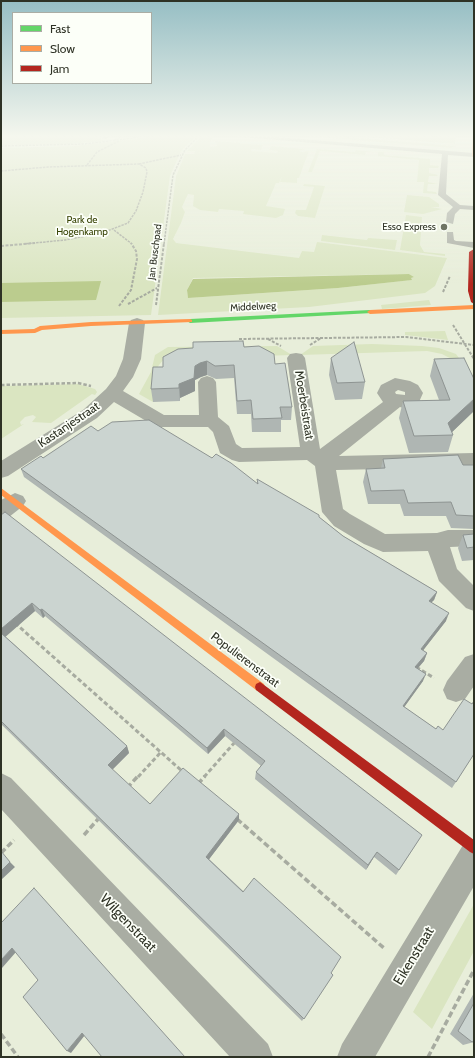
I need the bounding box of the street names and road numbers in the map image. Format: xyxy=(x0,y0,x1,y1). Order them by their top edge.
street label: Jan Buschpad xyxy=(146,223,164,281)
street label: Middelweg xyxy=(230,300,276,314)
street label: Moerbeistraat xyxy=(291,369,317,441)
street label: Kastanjestraat xyxy=(36,399,102,451)
street label: Populierenstraat xyxy=(208,629,282,691)
street label: Wilgenstraat xyxy=(96,890,160,956)
street label: Eikenstraat xyxy=(390,924,438,988)

